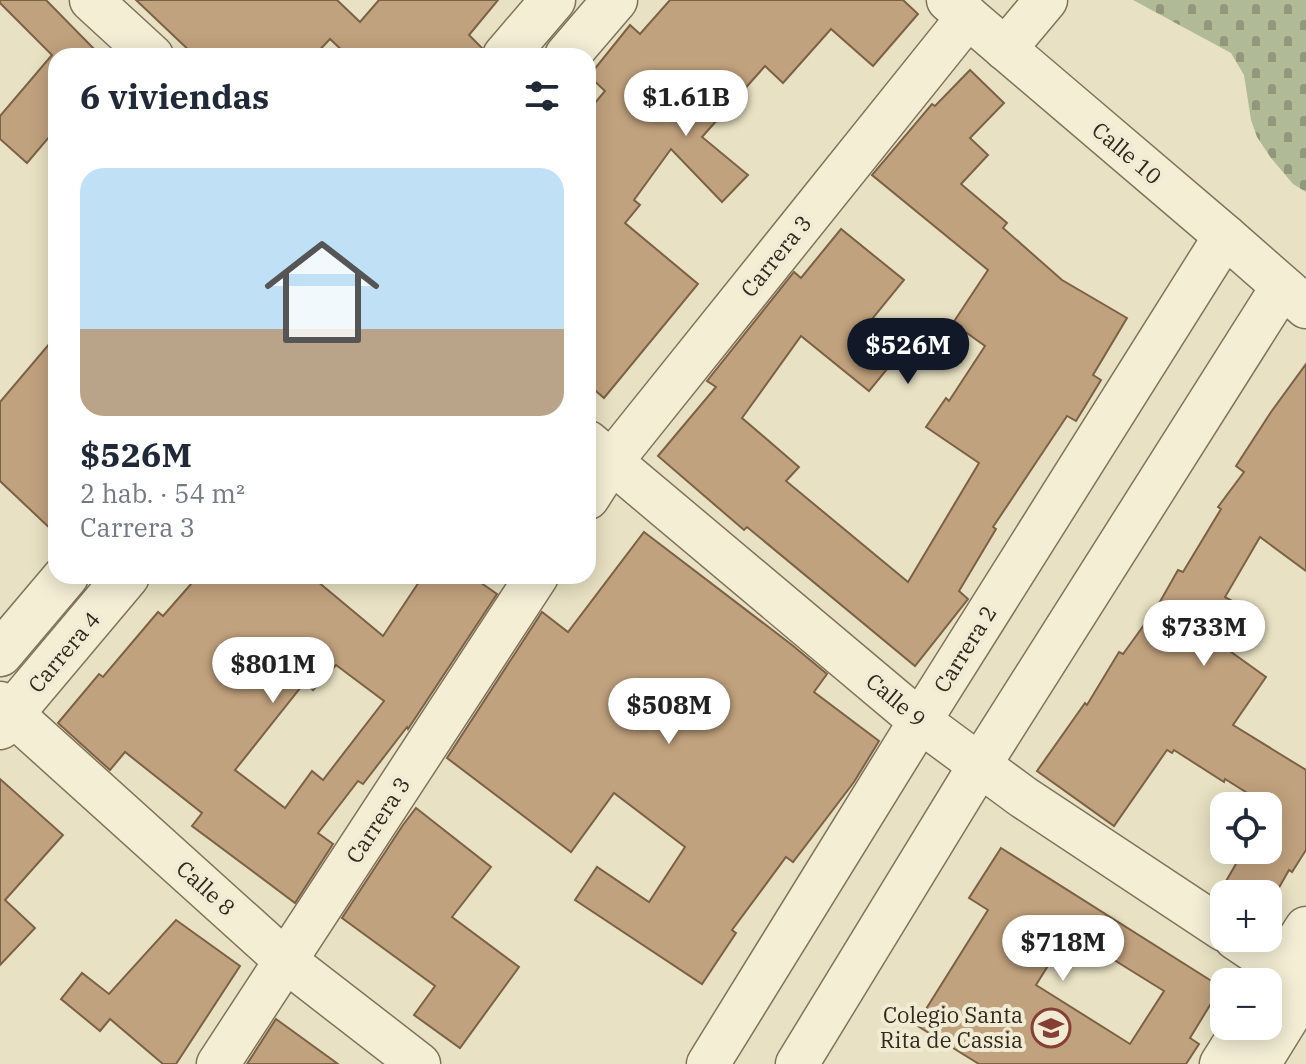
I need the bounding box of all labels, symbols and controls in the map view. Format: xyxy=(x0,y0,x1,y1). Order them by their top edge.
pin: $1.61B xyxy=(621,70,751,138)
text: 6 viviendas xyxy=(80,74,269,118)
icon: filters xyxy=(520,74,564,118)
text: $1.61B xyxy=(642,79,730,113)
street label: Calle 10 xyxy=(1086,115,1168,190)
street label: Carrera 3 xyxy=(734,209,818,303)
icon: home xyxy=(250,220,394,364)
pin: $526M xyxy=(852,318,964,386)
text: $526M xyxy=(865,327,951,361)
text: $526M xyxy=(80,432,192,476)
text: 2 hab. · 54 m² xyxy=(80,476,245,510)
text: Carrera 3 xyxy=(80,510,195,544)
street label: Carrera 2 xyxy=(926,600,1003,698)
pin: $733M xyxy=(1148,600,1260,668)
street label: Carrera 4 xyxy=(21,605,106,698)
text: $733M xyxy=(1161,609,1247,643)
pin: $801M xyxy=(217,637,329,705)
text: $801M xyxy=(230,646,316,680)
street label: Calle 9 xyxy=(860,666,932,733)
pin: $508M xyxy=(613,678,725,746)
text: $508M xyxy=(626,687,712,721)
street label: Carrera 3 xyxy=(339,771,416,868)
map controls xyxy=(1210,792,1282,1040)
button: locate xyxy=(1210,792,1282,864)
street label: Calle 8 xyxy=(171,854,242,922)
button: + xyxy=(1210,880,1282,952)
pin: $718M xyxy=(1007,915,1119,983)
text: $718M xyxy=(1020,924,1106,958)
button: − xyxy=(1210,968,1282,1040)
place label: Colegio Santa Rita de Cassia xyxy=(880,1000,1023,1054)
school or university icon: Colegio Santa Rita de Cassia xyxy=(1030,1007,1072,1049)

